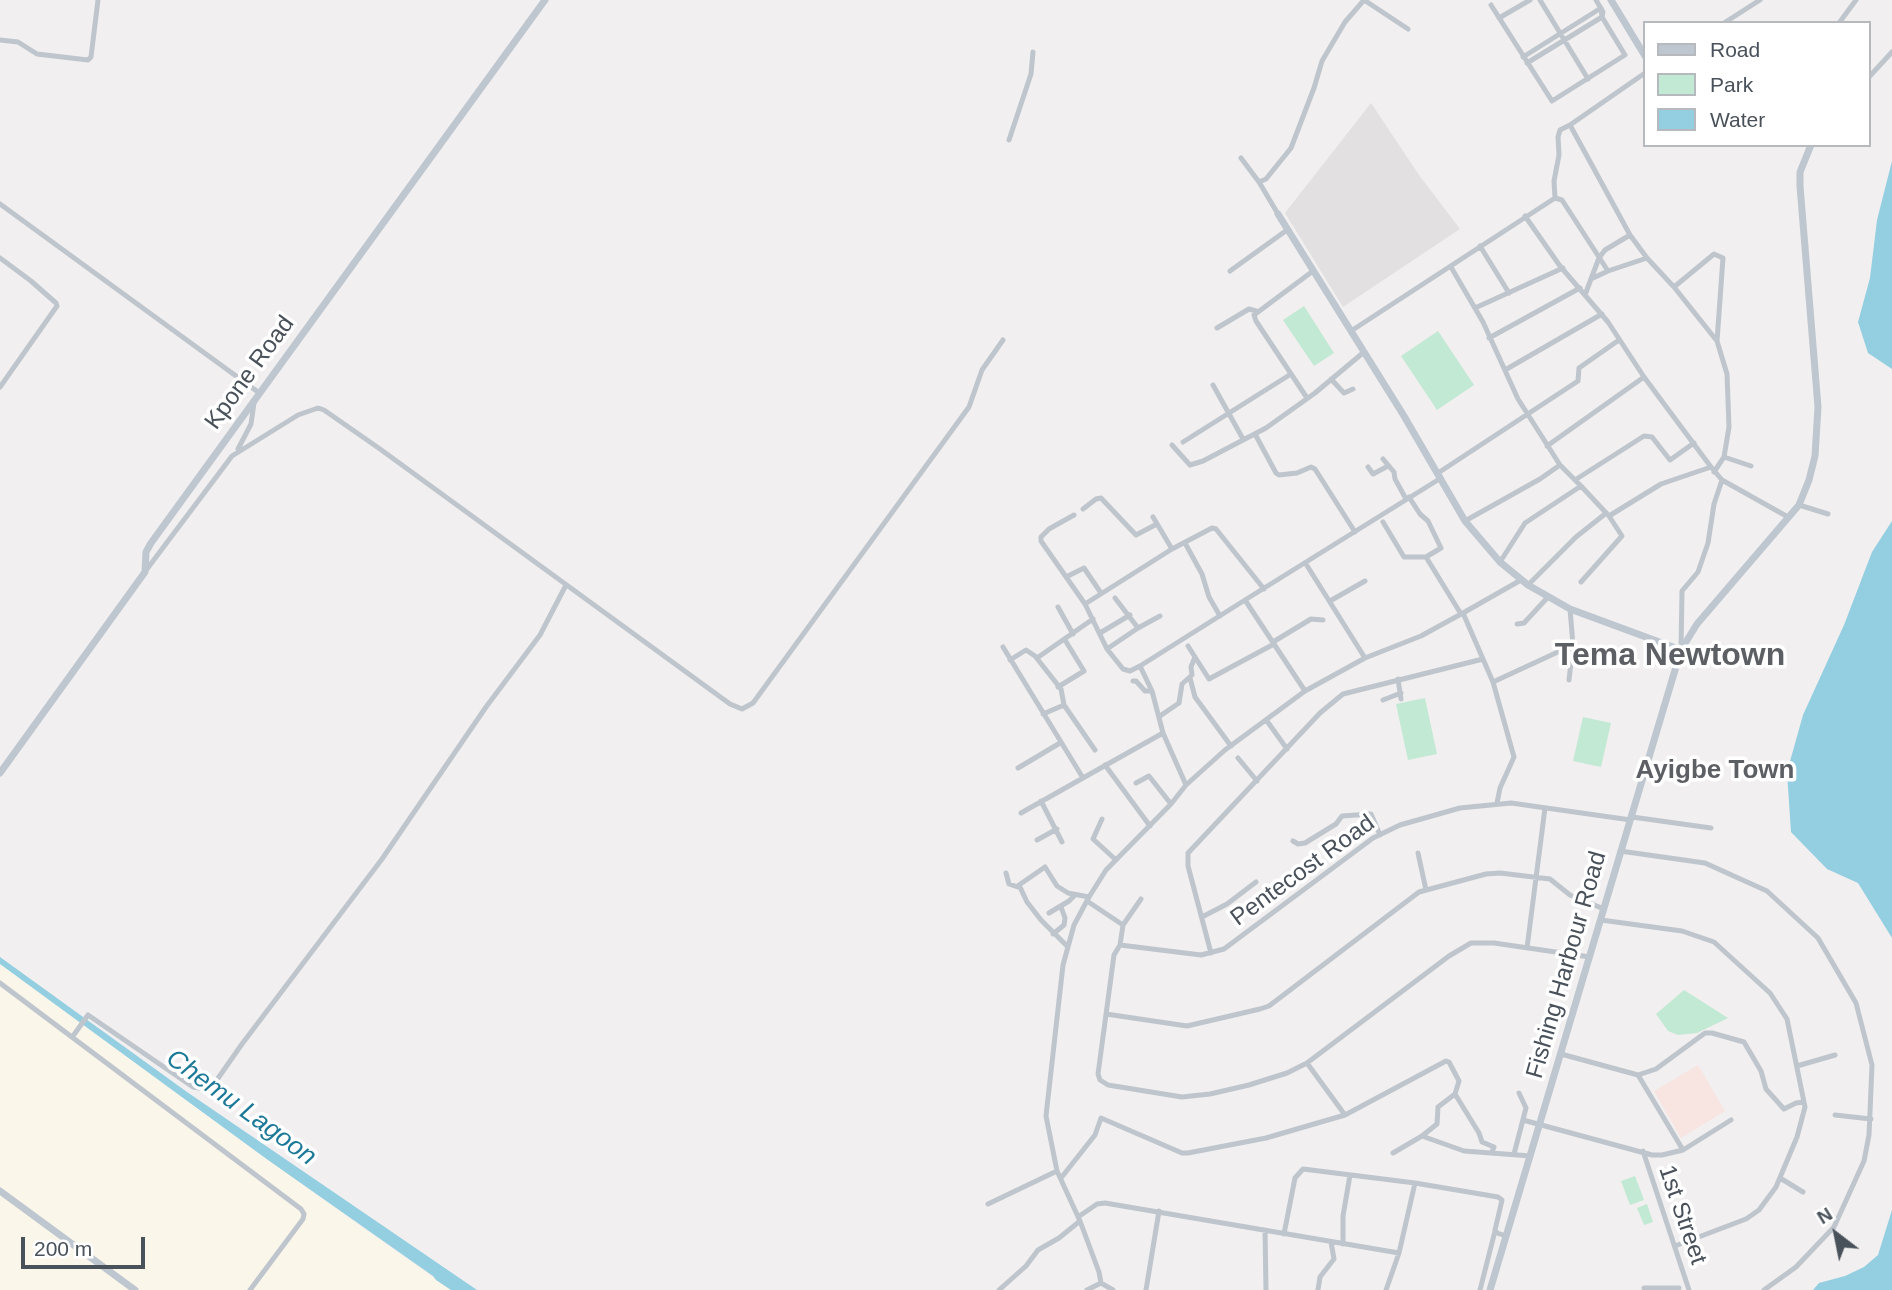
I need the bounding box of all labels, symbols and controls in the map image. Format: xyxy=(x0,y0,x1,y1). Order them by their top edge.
legend xyxy=(1644,21,1871,147)
text: Road xyxy=(1710,38,1760,61)
text: Park xyxy=(1710,73,1753,96)
text: Water xyxy=(1710,108,1765,131)
street label: Kpone Road xyxy=(199,311,301,435)
district label: Tema Newtown xyxy=(1555,637,1785,675)
district label: Ayigbe Town xyxy=(1636,755,1794,787)
street label: Pentecost Road xyxy=(1225,809,1381,933)
street label: Fishing Harbour Road xyxy=(1521,848,1613,1082)
water label: Chemu Lagoon xyxy=(160,1043,322,1173)
street label: 1st Street xyxy=(1652,1162,1712,1268)
north arrow xyxy=(1801,1199,1871,1269)
text: N xyxy=(1813,1203,1836,1228)
scale bar xyxy=(24,1224,149,1268)
text: 200 m xyxy=(34,1237,92,1260)

